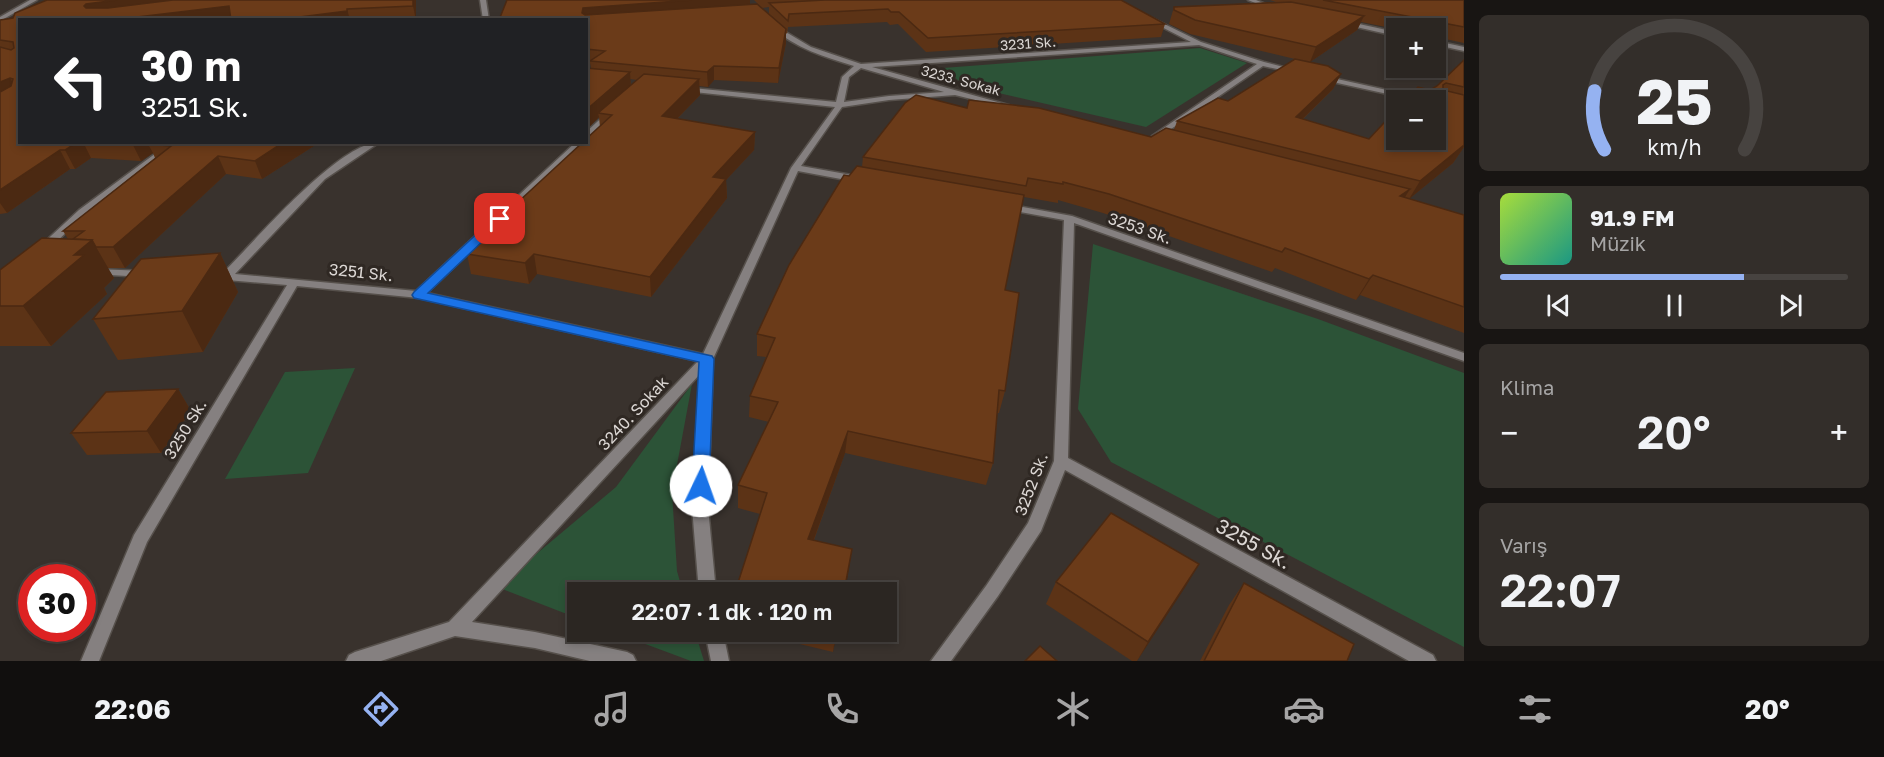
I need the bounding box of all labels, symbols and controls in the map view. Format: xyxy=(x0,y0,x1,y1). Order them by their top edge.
map controls xyxy=(1386,18,1446,150)
button: + xyxy=(1386,18,1446,78)
street label: 3231 Sk. xyxy=(999,33,1057,53)
text: 30 m xyxy=(141,40,241,90)
icon: left xyxy=(42,42,120,120)
street label: 3233. Sokak xyxy=(920,61,1003,99)
text: 25 xyxy=(1636,63,1712,138)
button: − xyxy=(1386,90,1446,150)
text: 3251 Sk. xyxy=(141,91,249,123)
text: km/h xyxy=(1647,134,1701,160)
pin xyxy=(474,193,525,244)
icon: arrive xyxy=(483,202,516,235)
text: 91.9 FM xyxy=(1590,204,1674,231)
street label: 3253 Sk. xyxy=(1106,208,1174,248)
text: Müzik xyxy=(1590,231,1646,255)
street label: 3251 Sk. xyxy=(328,259,394,285)
icon: previous xyxy=(1542,289,1575,322)
icon: pause xyxy=(1658,289,1691,322)
icon: next xyxy=(1774,289,1807,322)
street label: 3240. Sokak xyxy=(594,372,672,454)
text: Klima xyxy=(1500,375,1554,399)
street label: 3250 Sk. xyxy=(159,396,211,462)
text: 20° xyxy=(1637,405,1711,459)
text: − xyxy=(1500,413,1518,452)
text: + xyxy=(1830,413,1848,452)
street label: 3252 Sk. xyxy=(1010,450,1052,518)
position arrow xyxy=(669,454,733,518)
street label: 3255 Sk. xyxy=(1212,513,1296,573)
text: Varış xyxy=(1500,533,1547,557)
text: 22:07 xyxy=(1500,563,1621,617)
speed limit sign: 30 xyxy=(18,564,96,642)
text: 22:07 · 1 dk · 120 m xyxy=(632,598,832,625)
icon: directions xyxy=(360,688,402,730)
icon: music xyxy=(591,688,633,730)
icon: phone xyxy=(821,688,863,730)
icon: climate xyxy=(1052,688,1094,730)
icon: car xyxy=(1283,688,1325,730)
icon: filters xyxy=(1514,688,1556,730)
text: 22:06 xyxy=(94,693,171,725)
text: 20° xyxy=(1745,693,1790,725)

